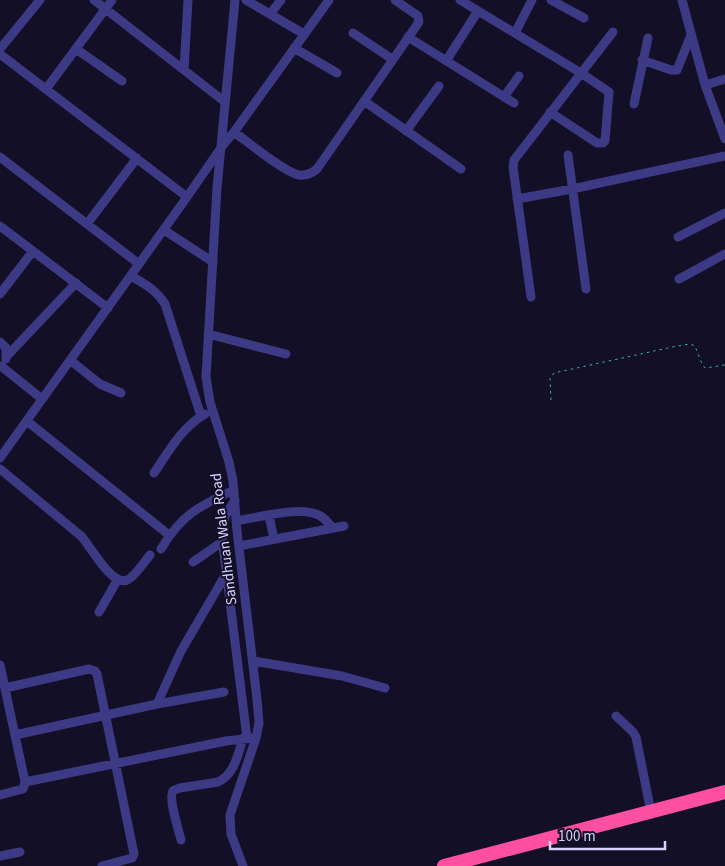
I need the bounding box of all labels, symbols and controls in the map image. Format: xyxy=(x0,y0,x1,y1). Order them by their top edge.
street label: Sandhuan Wala Road xyxy=(205,472,243,606)
scale bar xyxy=(550,818,665,850)
text: 100 m xyxy=(558,826,596,847)

